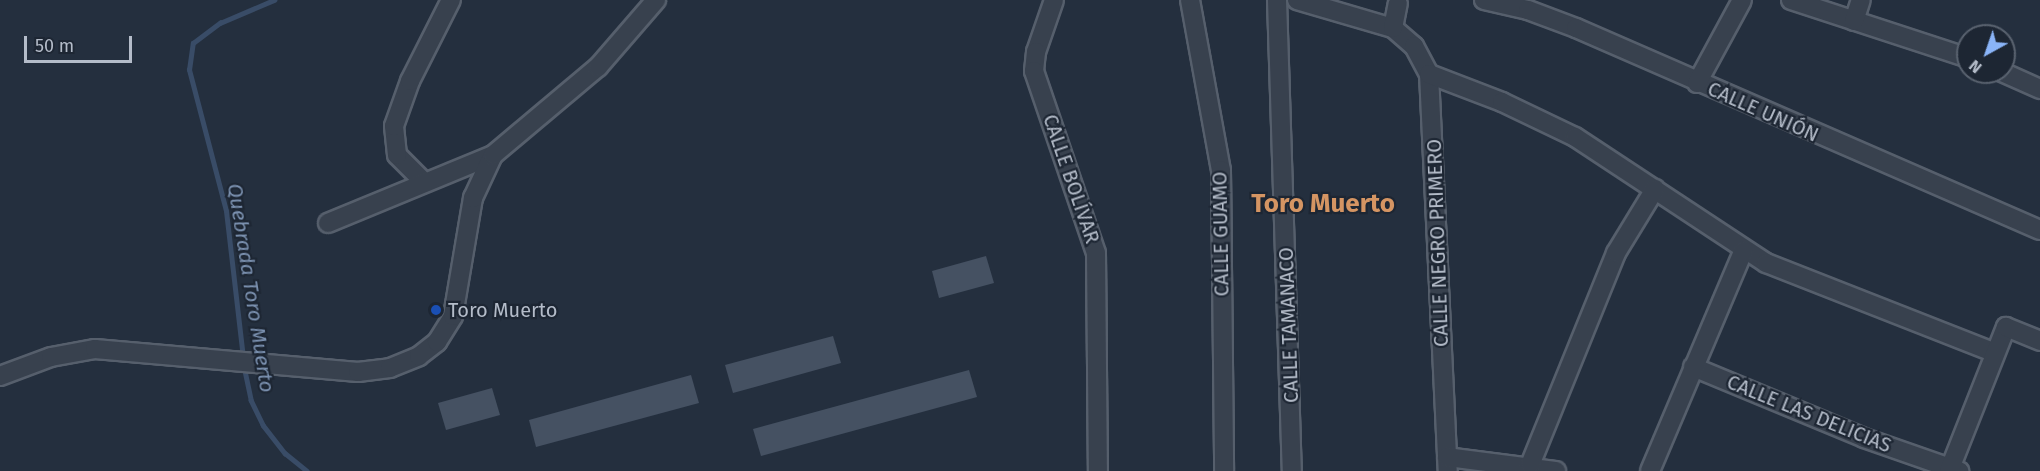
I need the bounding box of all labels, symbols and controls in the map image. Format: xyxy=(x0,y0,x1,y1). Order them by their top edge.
scale bar xyxy=(27,24,135,62)
north arrow xyxy=(1956,24,2016,84)
text: 50 m xyxy=(35,35,74,57)
text: N xyxy=(1965,56,1986,77)
street label: CALLE UNIÓN xyxy=(1704,77,1822,147)
street label: CALLE BOLÍVAR xyxy=(1038,111,1104,247)
street label: CALLE NEGRO PRIMERO xyxy=(1422,139,1454,347)
street label: CALLE GUAMO xyxy=(1208,171,1234,297)
water label: Quebrada Toro Muerto xyxy=(222,182,280,394)
district label: Toro Muerto xyxy=(1251,188,1395,220)
street label: CALLE TAMANACO xyxy=(1274,247,1304,403)
place label: Toro Muerto xyxy=(448,298,557,322)
marker: Toro Muerto xyxy=(429,303,443,317)
street label: CALLE LAS DELICIAS xyxy=(1723,370,1895,458)

